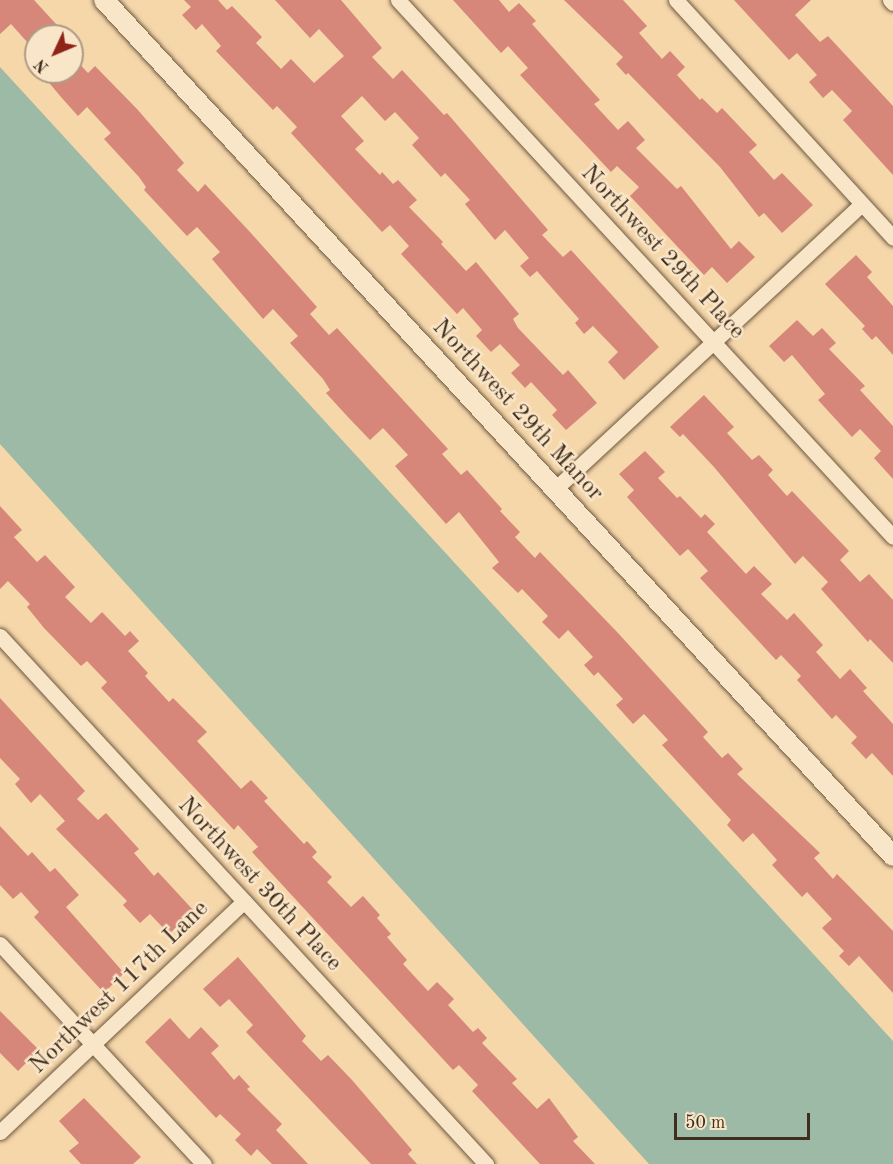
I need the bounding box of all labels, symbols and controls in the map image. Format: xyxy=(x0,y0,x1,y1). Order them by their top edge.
north arrow xyxy=(24,24,84,84)
text: N xyxy=(32,55,53,75)
street label: Northwest 29th Place xyxy=(574,160,750,346)
street label: Northwest 29th Manor xyxy=(425,314,609,508)
street label: Northwest 30th Place xyxy=(171,792,347,978)
street label: Northwest 117th Lane xyxy=(25,895,215,1081)
scale bar xyxy=(677,1101,814,1139)
text: 50 m xyxy=(685,1114,725,1132)

